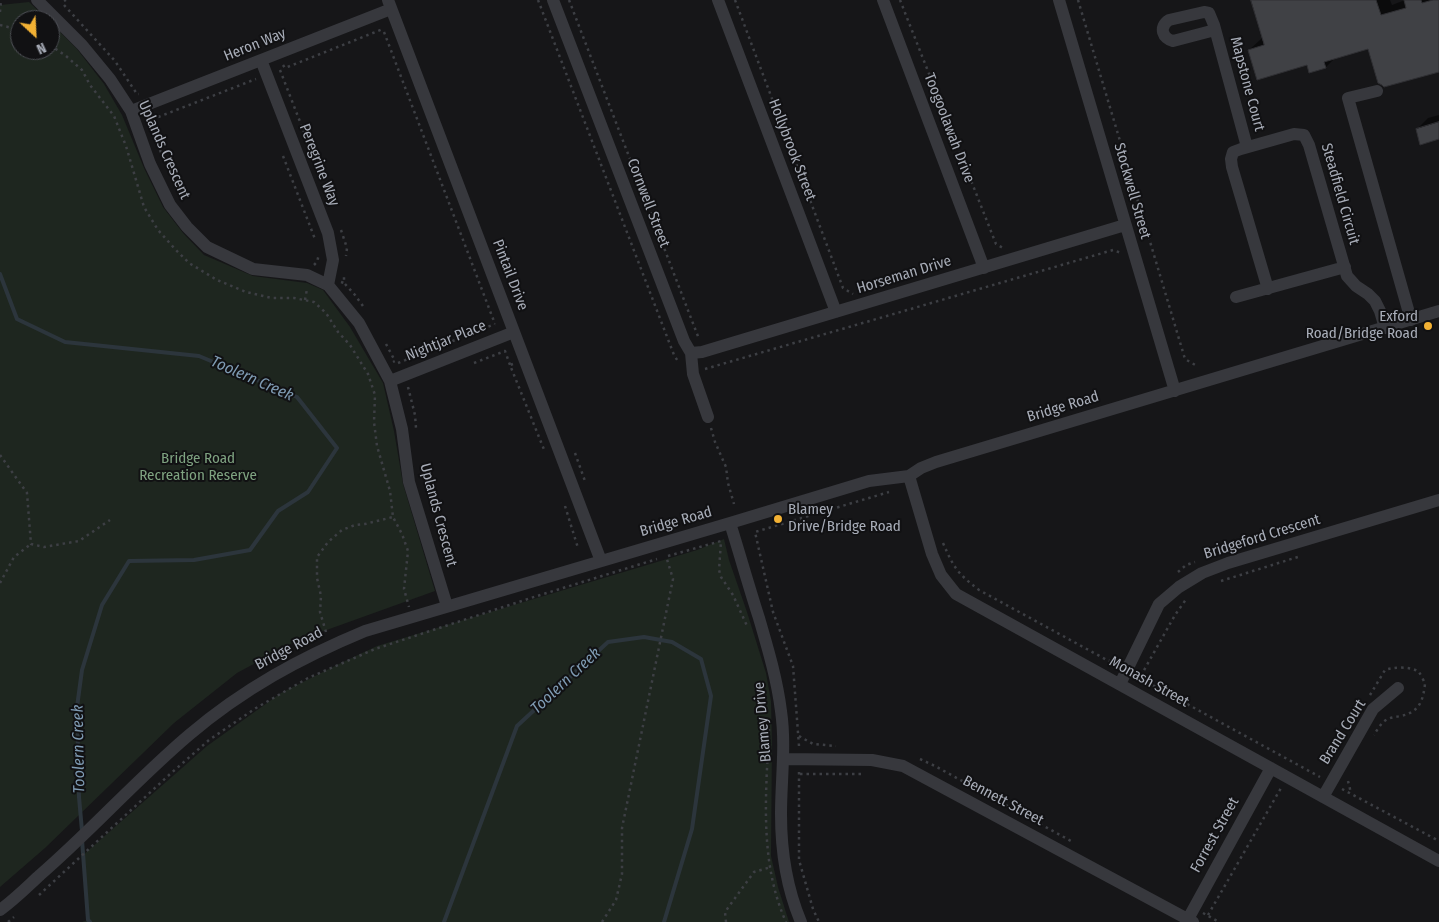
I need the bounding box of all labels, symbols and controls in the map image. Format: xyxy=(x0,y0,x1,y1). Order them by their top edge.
north arrow xyxy=(10,10,60,60)
street label: Heron Way xyxy=(221,24,289,66)
street label: Mapstone Court xyxy=(1226,35,1268,133)
text: N xyxy=(34,39,49,58)
street label: Toogoolawah Drive xyxy=(920,71,978,185)
street label: Hollybrook Street xyxy=(764,97,820,203)
street label: Uplands Crescent xyxy=(134,98,194,202)
street label: Peregrine Way xyxy=(295,121,343,209)
street label: Stockwell Street xyxy=(1110,141,1154,241)
street label: Steadfield Circuit xyxy=(1317,141,1363,247)
street label: Cornwell Street xyxy=(623,156,673,250)
street label: Pintail Drive xyxy=(488,237,532,313)
street label: Horseman Drive xyxy=(855,252,953,298)
place label: Exford Road/Bridge Road xyxy=(1306,308,1418,343)
street label: Nightjar Place xyxy=(403,317,489,365)
marker: Exford Road/Bridge Road xyxy=(1422,320,1434,332)
water label: Toolern Creek xyxy=(208,352,296,406)
street label: Bridge Road xyxy=(1025,388,1101,426)
park label: Bridge Road Recreation Reserve xyxy=(139,450,257,485)
street label: Uplands Crescent xyxy=(416,461,460,569)
place label: Blamey Drive/Bridge Road xyxy=(788,501,901,536)
street label: Bridge Road xyxy=(638,503,714,541)
street label: Bridgeford Crescent xyxy=(1202,511,1322,563)
marker: Blamey Drive/Bridge Road xyxy=(772,513,784,525)
street label: Bridge Road xyxy=(252,624,326,674)
water label: Toolern Creek xyxy=(527,644,605,718)
street label: Monash Street xyxy=(1106,653,1192,711)
street label: Blamey Drive xyxy=(751,681,775,763)
street label: Brand Court xyxy=(1316,696,1370,768)
water label: Toolern Creek xyxy=(69,705,89,793)
street label: Bennett Street xyxy=(959,772,1047,830)
street label: Forrest Street xyxy=(1187,794,1243,876)

